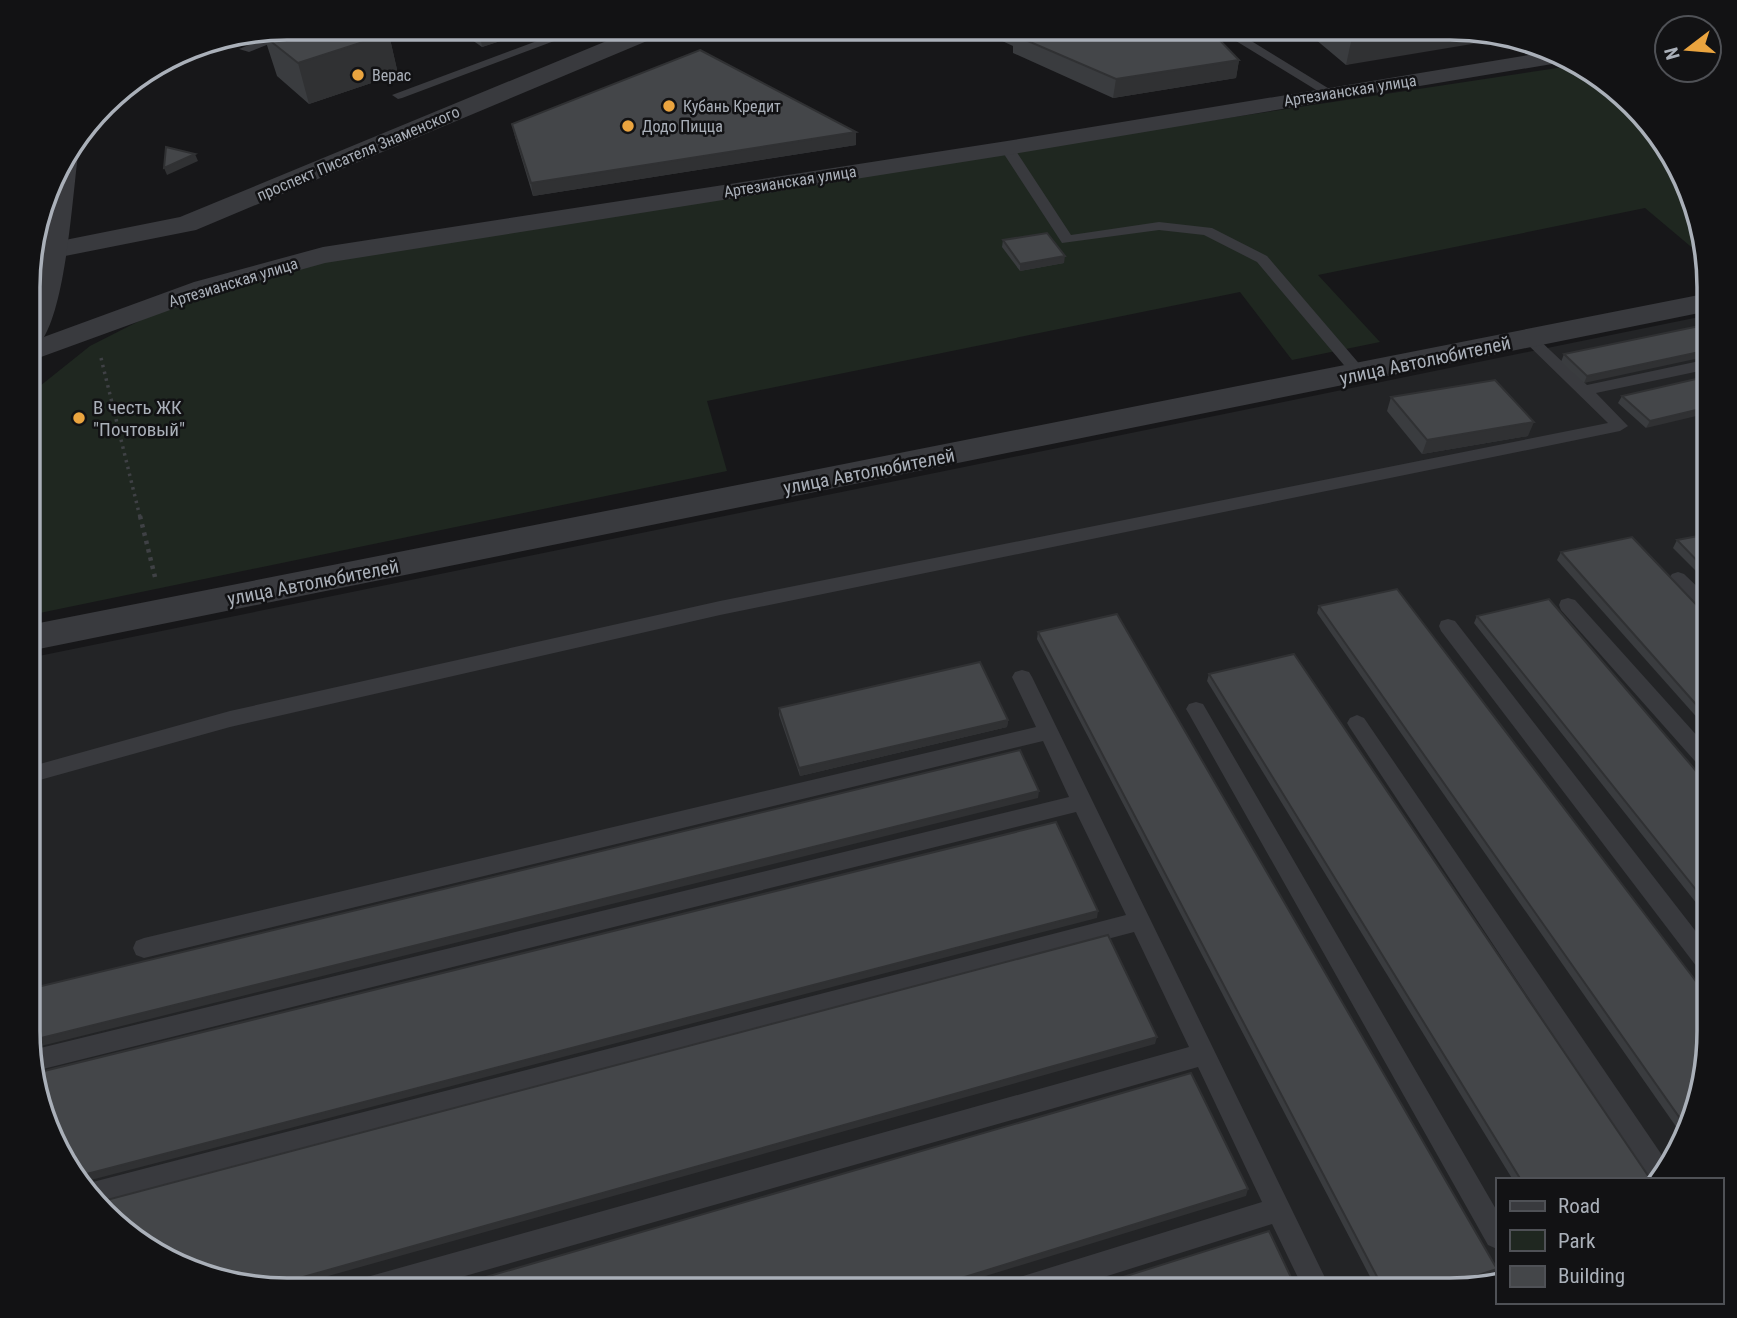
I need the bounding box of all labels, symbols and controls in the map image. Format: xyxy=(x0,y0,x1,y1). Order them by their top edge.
north arrow xyxy=(1653,14,1723,84)
text: N xyxy=(1659,45,1685,62)
place label: Верас xyxy=(372,66,411,85)
marker: Верас xyxy=(350,67,366,83)
street label: Артезианская улица xyxy=(1282,71,1418,110)
place label: Кубань Кредит xyxy=(683,97,781,116)
marker: Кубань Кредит xyxy=(661,98,677,114)
street label: проспект Писателя Знаменского xyxy=(254,102,462,205)
place label: Додо Пицца xyxy=(642,117,723,136)
marker: Додо Пицца xyxy=(620,118,636,134)
street label: Артезианская улица xyxy=(722,162,858,201)
street label: Артезианская улица xyxy=(166,254,300,311)
street label: улица Автолюбителей xyxy=(1338,331,1513,390)
place label: В честь ЖК "Почтовый" xyxy=(93,396,185,441)
marker: В честь ЖК "Почтовый" xyxy=(71,410,87,426)
street label: улица Автолюбителей xyxy=(781,444,957,499)
street label: улица Автолюбителей xyxy=(225,555,401,610)
legend xyxy=(1496,1178,1723,1304)
text: Road xyxy=(1558,1194,1600,1218)
text: Park xyxy=(1558,1229,1596,1253)
text: Building xyxy=(1558,1264,1625,1288)

